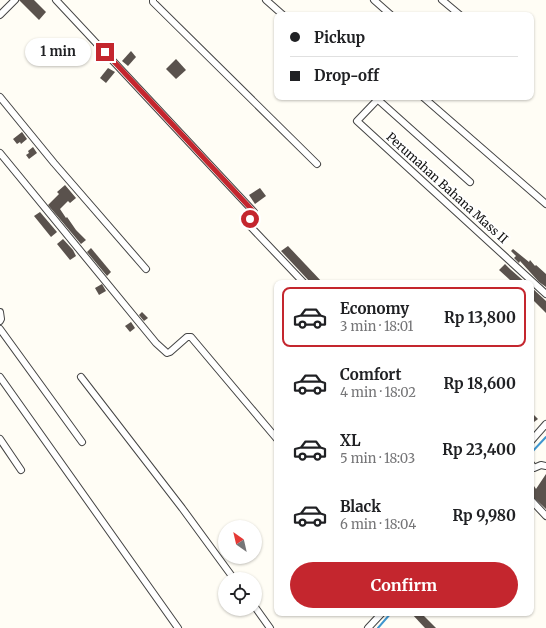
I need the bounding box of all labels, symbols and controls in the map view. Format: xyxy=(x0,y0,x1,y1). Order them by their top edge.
text: Pickup xyxy=(314,28,365,47)
callout: 1 min xyxy=(25,38,91,66)
text: 1 min xyxy=(40,43,76,60)
route end xyxy=(96,43,114,61)
text: Drop-off xyxy=(314,66,379,85)
street label: Perumahan Bahana Mass II xyxy=(383,129,511,246)
route start xyxy=(241,210,259,228)
icon: car xyxy=(292,299,328,335)
text: Economy xyxy=(340,299,409,318)
text: Rp 13,800 xyxy=(444,308,516,327)
text: 3 min · 18:01 xyxy=(340,318,413,335)
icon: car xyxy=(292,365,328,401)
text: Comfort xyxy=(340,365,401,384)
text: Rp 18,600 xyxy=(443,374,516,393)
text: 4 min · 18:02 xyxy=(340,384,416,401)
icon: car xyxy=(292,431,328,467)
text: XL xyxy=(340,431,361,450)
text: Rp 23,400 xyxy=(442,440,516,459)
text: 5 min · 18:03 xyxy=(340,450,415,467)
icon: car xyxy=(292,497,328,533)
text: Black xyxy=(340,497,381,516)
text: Rp 9,980 xyxy=(452,506,516,525)
text: 6 min · 18:04 xyxy=(340,516,416,533)
north arrow xyxy=(218,520,262,564)
map controls xyxy=(218,520,262,616)
button: Confirm xyxy=(290,562,518,608)
button: locate xyxy=(218,572,262,616)

